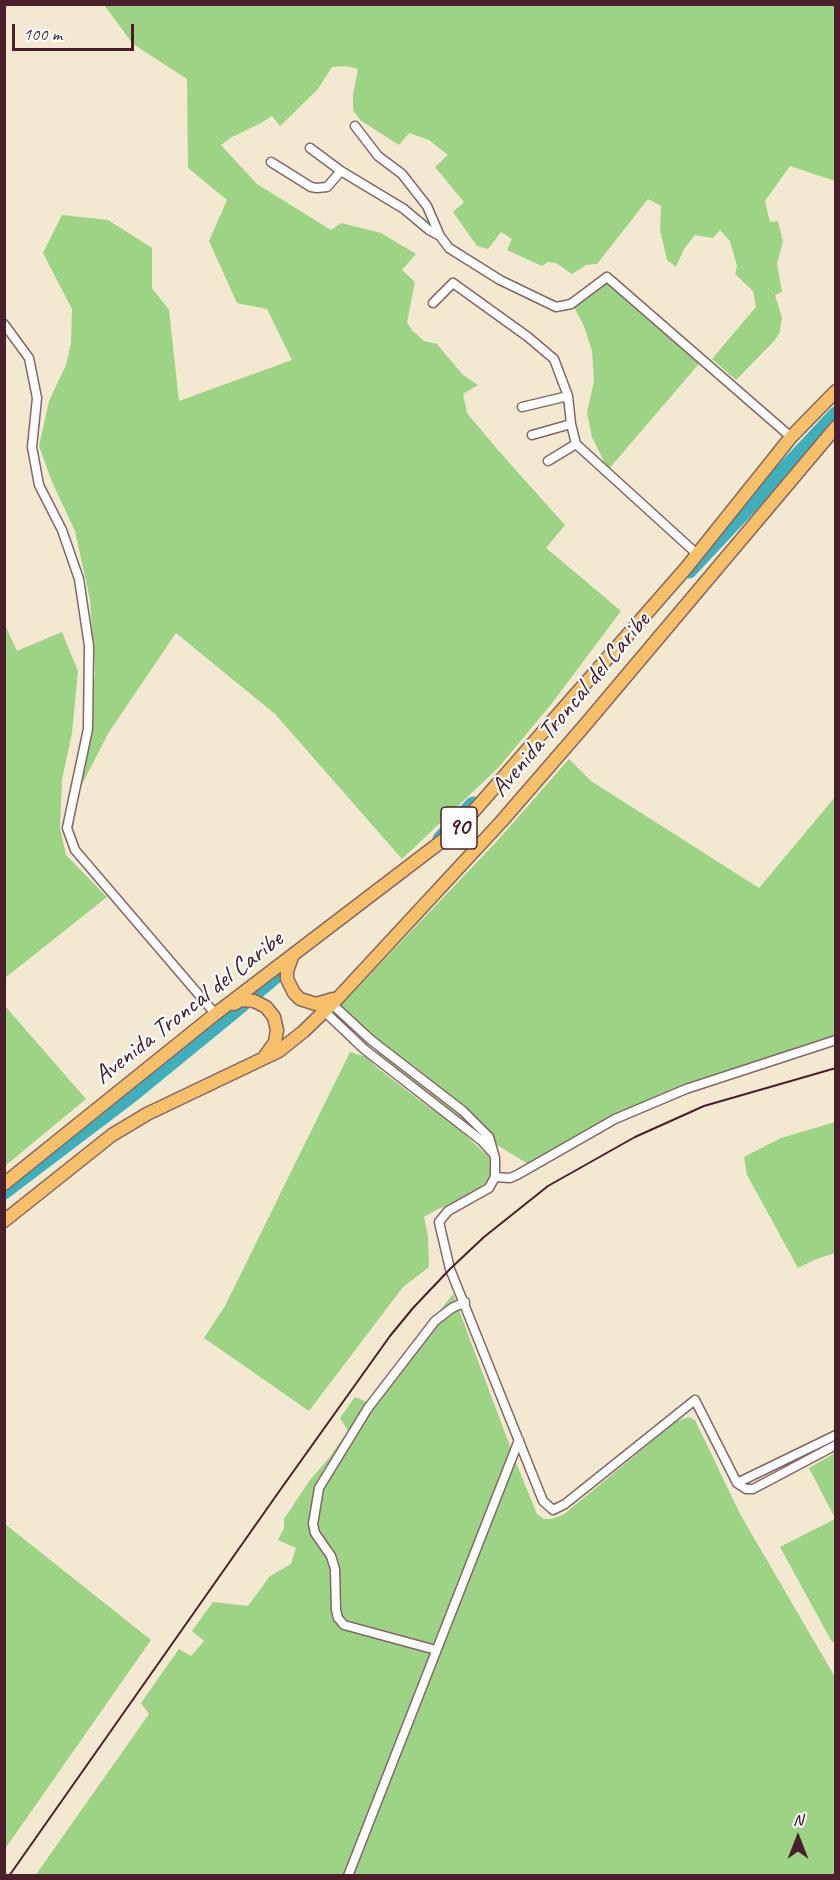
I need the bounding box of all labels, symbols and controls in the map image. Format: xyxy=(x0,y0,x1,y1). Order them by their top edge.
scale bar xyxy=(15,12,136,50)
text: 100 m xyxy=(23,23,62,45)
street label: Avenida Troncal del Caribe xyxy=(485,606,657,804)
road number: 90 xyxy=(441,807,477,849)
street label: Avenida Troncal del Caribe xyxy=(88,924,290,1092)
north arrow xyxy=(768,1808,828,1868)
text: N xyxy=(793,1810,803,1830)

